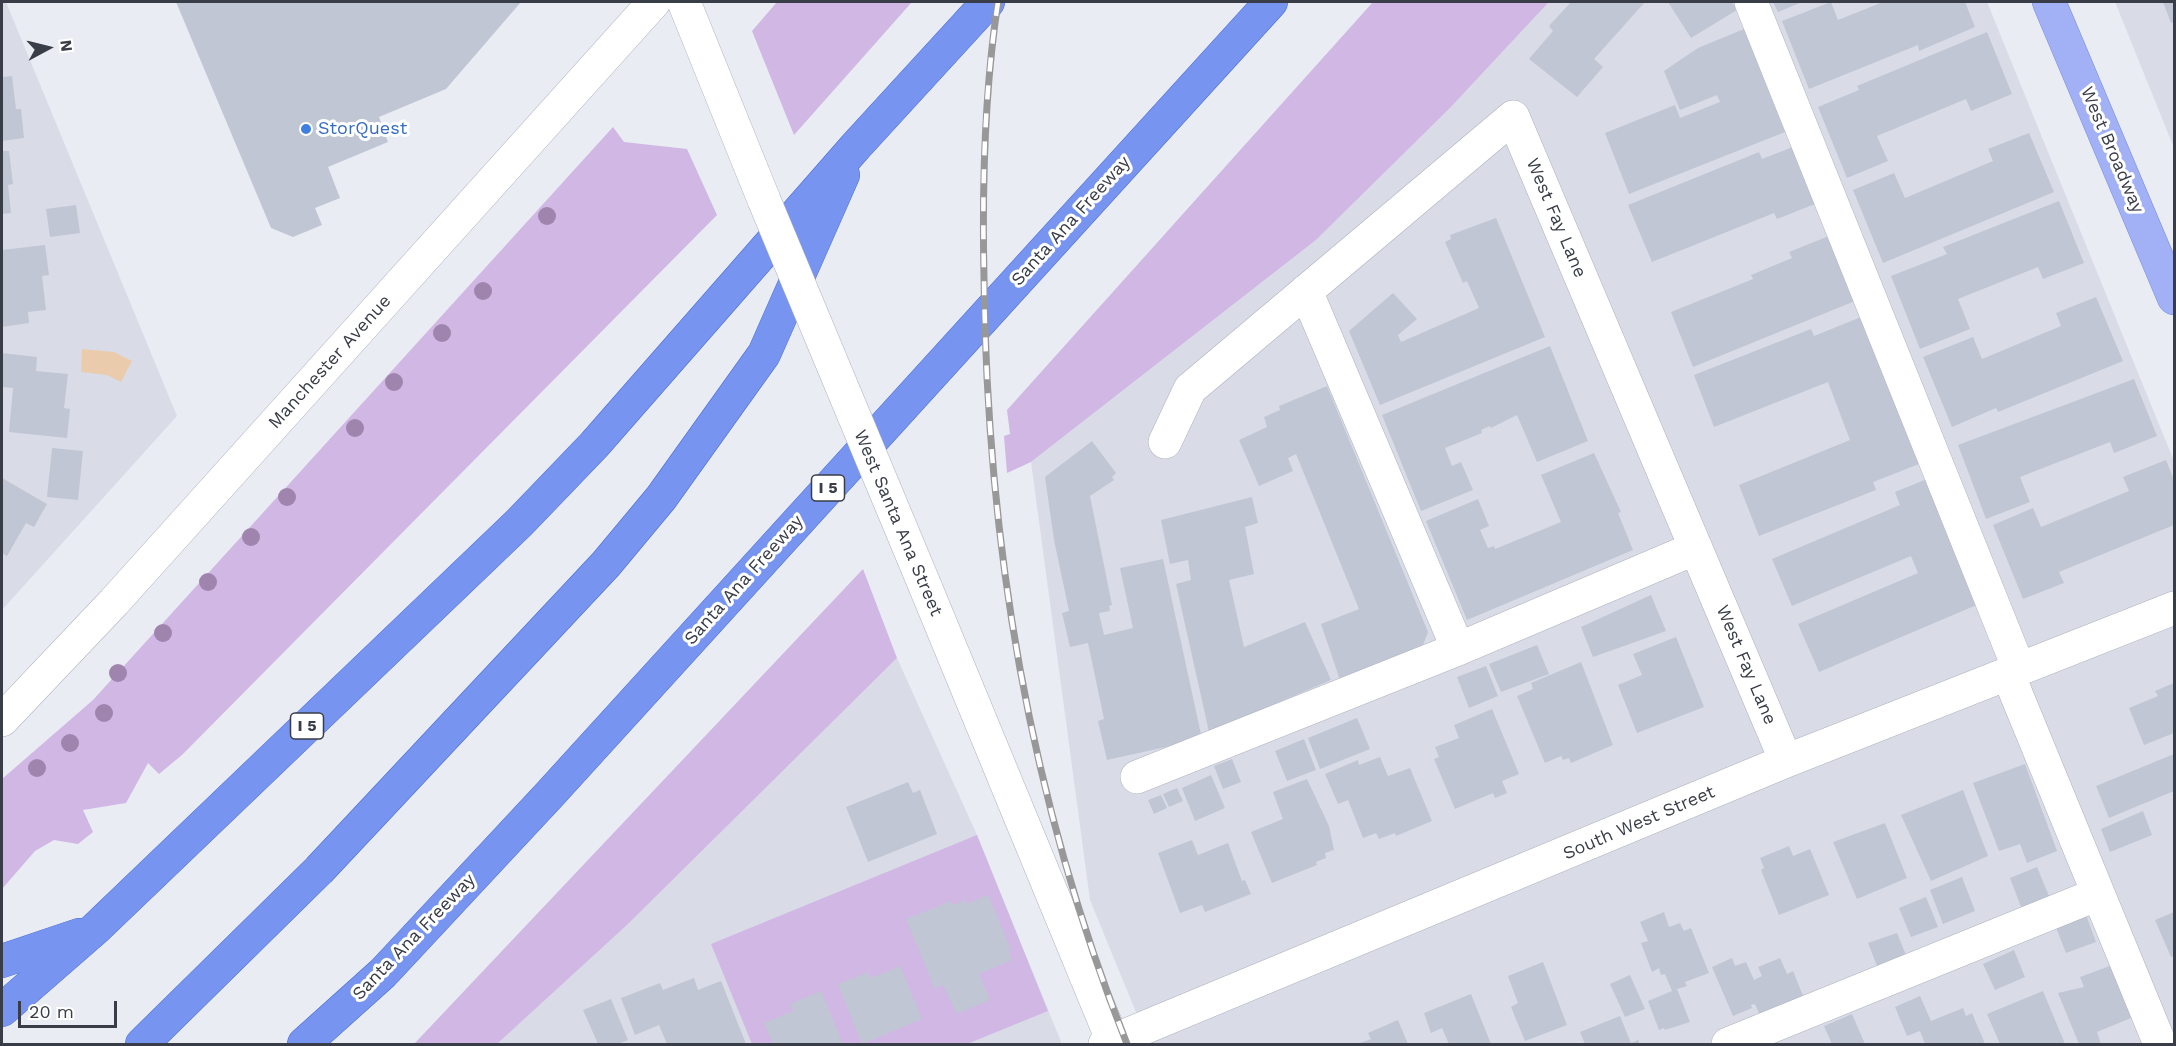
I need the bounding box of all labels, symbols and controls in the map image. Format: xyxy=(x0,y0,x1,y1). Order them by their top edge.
north arrow xyxy=(18,18,78,78)
text: N xyxy=(56,39,77,53)
street label: West Broadway xyxy=(2076,84,2148,216)
place label: StorQuest xyxy=(318,118,407,140)
marker: StorQuest xyxy=(299,122,313,136)
street label: Santa Ana Freeway xyxy=(1007,152,1135,290)
street label: West Fay Lane xyxy=(1521,155,1591,281)
street label: Manchester Avenue xyxy=(264,291,396,433)
street label: West Santa Ana Street xyxy=(849,427,947,619)
road number: I 5 xyxy=(812,475,844,501)
street label: Santa Ana Freeway xyxy=(680,511,808,649)
street label: West Fay Lane xyxy=(1711,602,1781,728)
road number: I 5 xyxy=(290,713,324,739)
street label: South West Street xyxy=(1560,781,1718,865)
street label: Santa Ana Freeway xyxy=(348,869,480,1005)
scale bar xyxy=(21,989,120,1027)
text: 20 m xyxy=(29,1001,74,1022)

